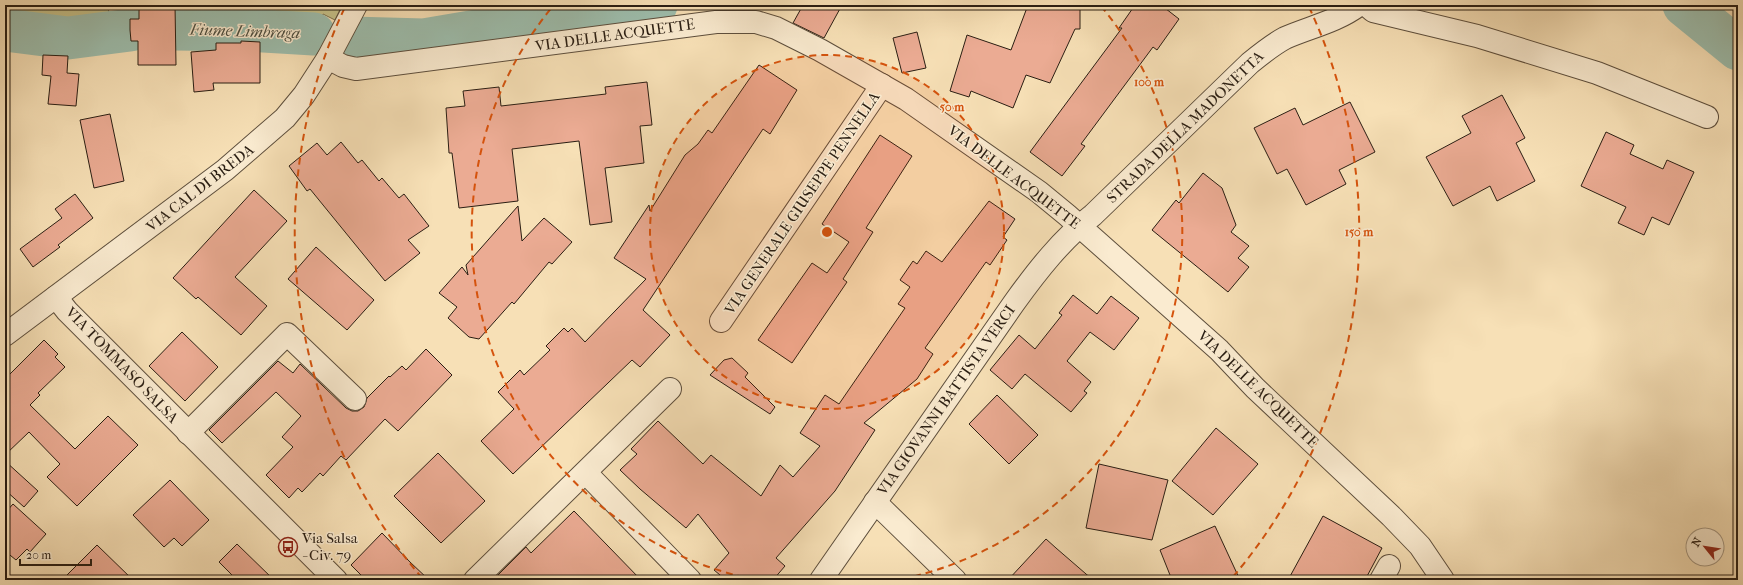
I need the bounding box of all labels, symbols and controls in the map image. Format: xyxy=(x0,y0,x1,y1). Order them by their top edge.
street label: VIA DELLE ACQUETTE xyxy=(533,15,696,55)
water label: Fiume Limbraga xyxy=(189,20,300,42)
street label: STRADA DELLA MADONETTA xyxy=(1103,47,1267,207)
text: 100 m xyxy=(1134,75,1165,89)
street label: VIA GENERALE GIUSEPPE PENNELLA xyxy=(720,88,884,318)
text: 50 m xyxy=(940,100,965,114)
street label: VIA DELLE ACQUETTE xyxy=(944,121,1084,233)
street label: VIA CAL DI BREDA xyxy=(142,140,258,236)
centre of rings xyxy=(820,225,834,239)
text: 150 m xyxy=(1345,225,1374,239)
street label: VIA GIOVANNI BATTISTA VERCI xyxy=(873,301,1019,499)
street label: VIA TOMMASO SALSA xyxy=(61,302,182,427)
street label: VIA DELLE ACQUETTE xyxy=(1193,326,1322,451)
north arrow xyxy=(1685,527,1725,567)
place label: Via Salsa - Civ. 79 xyxy=(301,529,359,564)
text: N xyxy=(1689,535,1705,549)
bus stop icon: Via Salsa - Civ. 79 xyxy=(277,536,299,558)
scale bar xyxy=(20,541,91,567)
text: 20 m xyxy=(26,548,51,562)

